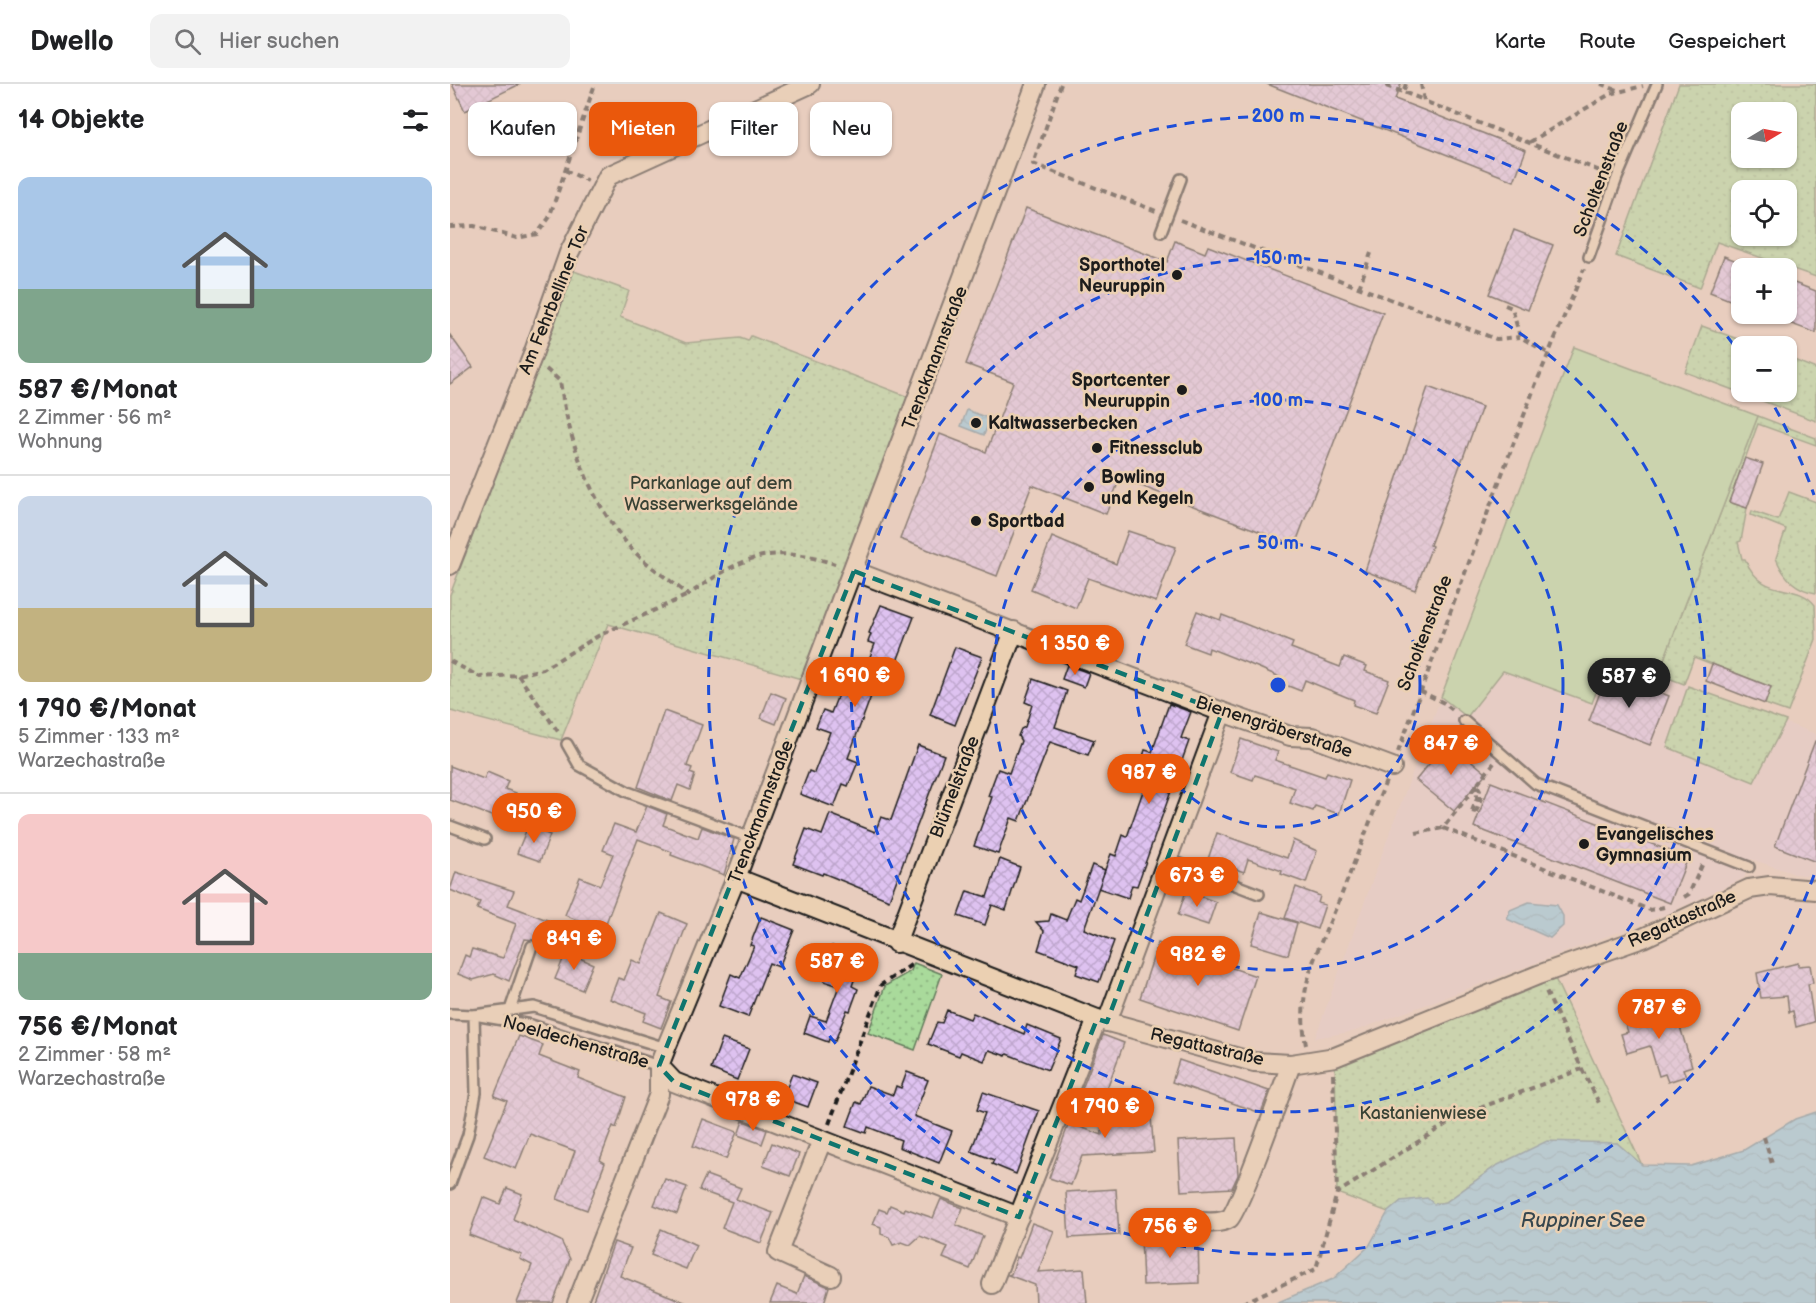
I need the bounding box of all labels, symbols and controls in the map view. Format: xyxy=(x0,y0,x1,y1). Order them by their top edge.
search box xyxy=(150,14,570,68)
text: Dwello xyxy=(30,25,114,58)
icon: search xyxy=(171,25,204,58)
text: Hier suchen xyxy=(219,28,339,55)
text: Karte xyxy=(1494,29,1546,54)
text: Route xyxy=(1579,29,1635,54)
text: Gespeichert xyxy=(1668,29,1786,54)
chip: Kaufen xyxy=(468,102,577,156)
chip: Mieten xyxy=(589,102,697,156)
chip: Filter xyxy=(709,102,798,156)
chip: Neu xyxy=(810,102,892,156)
north arrow xyxy=(1731,102,1797,168)
map controls xyxy=(1731,102,1797,402)
icon: filters xyxy=(399,104,432,137)
text: 14 Objekte xyxy=(18,105,145,136)
text: 200 m xyxy=(1251,106,1305,127)
street label: Scholtenstraße xyxy=(1569,118,1633,240)
button: locate xyxy=(1731,180,1797,246)
icon: home xyxy=(171,216,279,324)
street label: Am Fehrbelliner Tor xyxy=(515,222,594,377)
text: 150 m xyxy=(1253,248,1303,269)
place label: Sporthotel Neuruppin xyxy=(1079,255,1165,297)
button: + xyxy=(1731,258,1797,324)
marker: Sporthotel Neuruppin xyxy=(1170,268,1184,282)
street label: Trenckmannstraße xyxy=(898,283,972,433)
button: − xyxy=(1731,336,1797,402)
place label: Sportcenter Neuruppin xyxy=(1072,370,1171,412)
text: 587 €/Monat xyxy=(18,375,177,406)
marker: Sportcenter Neuruppin xyxy=(1175,383,1189,397)
text: 100 m xyxy=(1253,390,1303,411)
text: 2 Zimmer · 56 m² xyxy=(18,406,172,430)
place label: Kaltwasserbecken xyxy=(988,413,1138,434)
marker: Kaltwasserbecken xyxy=(969,416,983,430)
text: Wohnung xyxy=(18,430,103,454)
place label: Fitnessclub xyxy=(1109,438,1203,459)
marker: Fitnessclub xyxy=(1090,441,1104,455)
place label: Bowling und Kegeln xyxy=(1101,467,1193,509)
park label: Parkanlage auf dem Wasserwerksgelände xyxy=(624,473,798,515)
marker: Bowling und Kegeln xyxy=(1082,480,1096,494)
place label: Sportbad xyxy=(988,511,1064,532)
marker: Sportbad xyxy=(969,514,983,528)
text: 50 m xyxy=(1257,533,1299,554)
icon: home xyxy=(171,535,279,643)
street label: Scholtenstraße xyxy=(1393,572,1457,694)
pin: 1 350 € xyxy=(1020,625,1130,676)
text: 1 350 € xyxy=(1040,632,1110,656)
pin: 1 690 € xyxy=(800,657,910,708)
pin: 587 € xyxy=(1587,658,1671,709)
text: 1 690 € xyxy=(820,664,890,688)
text: 587 € xyxy=(1601,665,1657,689)
centre of rings xyxy=(1268,675,1288,695)
street label: Bienengräberstraße xyxy=(1193,692,1355,762)
text: 1 790 €/Monat xyxy=(18,694,196,725)
text: 5 Zimmer · 133 m² xyxy=(18,725,180,749)
pin: 847 € xyxy=(1409,725,1493,776)
text: 847 € xyxy=(1423,732,1479,756)
street label: Blümelstraße xyxy=(926,733,984,841)
street label: Trenckmannstraße xyxy=(724,737,798,887)
text: Warzechastraße xyxy=(18,749,165,773)
pin: 987 € xyxy=(1107,754,1191,805)
text: 987 € xyxy=(1121,761,1177,785)
pin: 950 € xyxy=(492,793,576,844)
text: 950 € xyxy=(506,800,562,824)
place label: Evangelisches Gymnasium xyxy=(1596,824,1714,866)
marker: Evangelisches Gymnasium xyxy=(1577,837,1591,851)
icon: home xyxy=(171,853,279,961)
pin: 673 € xyxy=(1155,857,1239,908)
text: 673 € xyxy=(1169,864,1225,888)
street label: Regattastraße xyxy=(1625,886,1740,952)
pin: 849 € xyxy=(532,920,616,971)
text: 849 € xyxy=(546,927,602,951)
pin: 982 € xyxy=(1156,936,1240,987)
pin: 587 € xyxy=(795,943,879,994)
text: 982 € xyxy=(1170,943,1226,967)
text: 587 € xyxy=(809,950,865,974)
pin: 787 € xyxy=(1617,989,1701,1040)
text: 787 € xyxy=(1632,996,1686,1020)
street label: Noeldechenstraße xyxy=(500,1011,652,1073)
text: 756 €/Monat xyxy=(18,1012,178,1043)
street label: Regattastraße xyxy=(1148,1024,1266,1070)
text: 2 Zimmer · 58 m² xyxy=(18,1043,171,1067)
text: Warzechastraße xyxy=(18,1067,165,1091)
pin: 978 € xyxy=(711,1081,795,1132)
text: 978 € xyxy=(725,1088,781,1112)
pin: 1 790 € xyxy=(1050,1088,1160,1139)
text: 1 790 € xyxy=(1070,1095,1140,1119)
park label: Kastanienwiese xyxy=(1359,1103,1487,1124)
pin: 756 € xyxy=(1128,1208,1212,1259)
water label: Ruppiner See xyxy=(1521,1209,1645,1233)
text: 756 € xyxy=(1142,1215,1198,1239)

